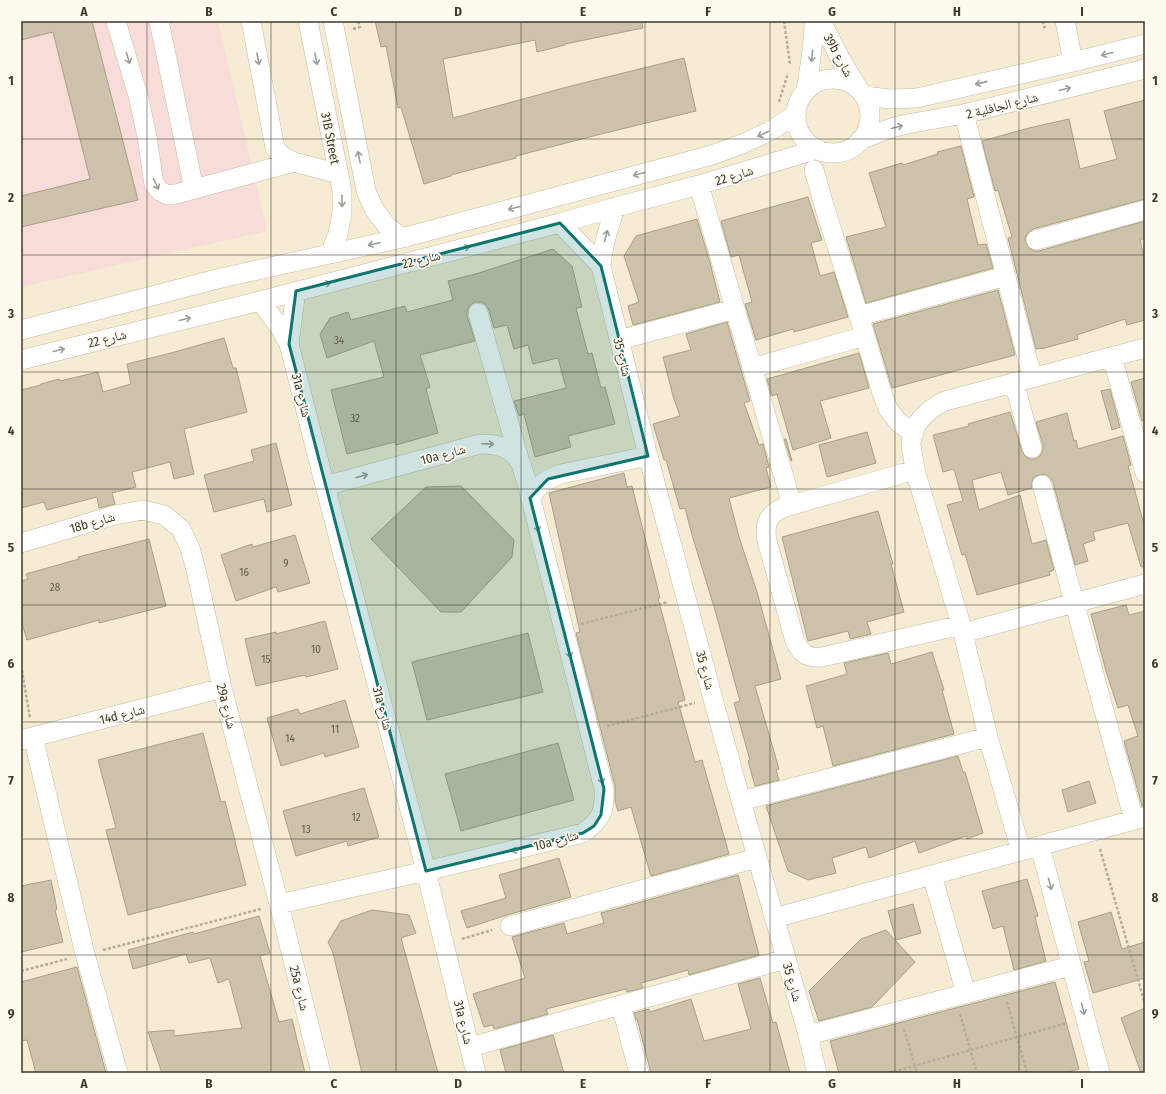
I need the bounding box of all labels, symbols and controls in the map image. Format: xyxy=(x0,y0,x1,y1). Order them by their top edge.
text: A xyxy=(79,4,88,19)
text: B xyxy=(205,4,213,19)
text: C xyxy=(331,4,338,19)
text: D xyxy=(454,4,462,19)
text: E xyxy=(580,4,586,19)
text: F xyxy=(705,4,711,19)
text: G xyxy=(828,4,836,19)
text: H xyxy=(953,4,961,19)
text: I xyxy=(1080,4,1084,19)
street label: 39b شارع xyxy=(819,31,856,80)
one-way arrow xyxy=(808,49,815,62)
one-way arrow xyxy=(1101,51,1114,58)
one-way arrow xyxy=(125,52,132,65)
one-way arrow xyxy=(254,52,262,65)
one-way arrow xyxy=(312,52,320,65)
text: 1 xyxy=(8,73,14,88)
text: 1 xyxy=(1152,73,1158,88)
one-way arrow xyxy=(974,80,987,88)
one-way arrow xyxy=(1058,85,1071,93)
street label: شارع الجافلية 2 xyxy=(965,89,1040,124)
street label: 31B Street xyxy=(318,111,343,166)
one-way arrow xyxy=(890,122,903,130)
one-way arrow xyxy=(757,131,769,138)
one-way arrow xyxy=(355,151,363,164)
street label: شارع 22 xyxy=(713,163,756,190)
one-way arrow xyxy=(633,171,646,179)
one-way arrow xyxy=(153,178,160,190)
text: 2 xyxy=(7,190,14,205)
text: 2 xyxy=(1151,190,1158,205)
one-way arrow xyxy=(338,194,346,207)
one-way arrow xyxy=(507,205,520,212)
one-way arrow xyxy=(603,229,610,242)
one-way arrow xyxy=(368,240,381,248)
one-way arrow xyxy=(457,243,470,251)
street label: شارع 22 xyxy=(400,247,442,273)
one-way arrow xyxy=(318,279,331,287)
text: 3 xyxy=(7,306,14,321)
text: 3 xyxy=(1151,306,1158,321)
one-way arrow xyxy=(178,314,191,322)
street label: شارع 22 xyxy=(86,326,128,352)
house number: 34 xyxy=(334,334,345,347)
street label: شارع 35 xyxy=(609,336,635,379)
one-way arrow xyxy=(52,346,65,353)
street label: 31a شارع xyxy=(287,372,314,419)
house number: 32 xyxy=(350,412,360,425)
text: 4 xyxy=(8,423,15,438)
text: 4 xyxy=(1152,423,1159,438)
one-way arrow xyxy=(481,440,494,448)
street label: 10a شارع xyxy=(419,441,468,470)
one-way arrow xyxy=(356,472,369,479)
street label: 18b شارع xyxy=(68,509,117,538)
one-way arrow xyxy=(534,519,541,532)
text: 5 xyxy=(8,540,14,555)
text: 5 xyxy=(1152,540,1158,555)
house number: 9 xyxy=(283,557,289,570)
house number: 16 xyxy=(239,566,249,579)
house number: 28 xyxy=(50,581,61,594)
house number: 10 xyxy=(311,643,321,656)
one-way arrow xyxy=(566,645,573,658)
street label: شارع 35 xyxy=(691,649,718,692)
house number: 15 xyxy=(261,653,271,666)
text: 6 xyxy=(8,656,15,671)
text: 6 xyxy=(1152,656,1159,671)
street label: 29a شارع xyxy=(212,682,239,731)
street label: 31a شارع xyxy=(368,685,396,732)
street label: 14d شارع xyxy=(98,702,147,729)
house number: 11 xyxy=(331,723,339,736)
house number: 14 xyxy=(285,732,295,745)
one-way arrow xyxy=(598,771,606,784)
text: 7 xyxy=(8,773,14,788)
text: 7 xyxy=(1152,773,1158,788)
house number: 12 xyxy=(351,811,361,824)
house number: 13 xyxy=(301,823,311,836)
street label: 10a شارع xyxy=(532,827,581,856)
one-way arrow xyxy=(511,846,524,854)
one-way arrow xyxy=(1047,877,1054,890)
text: 8 xyxy=(8,890,15,905)
text: 8 xyxy=(1152,890,1159,905)
street label: شارع 35 xyxy=(778,961,805,1004)
street label: 25a شارع xyxy=(285,964,312,1013)
street label: 31a شارع xyxy=(449,999,476,1046)
one-way arrow xyxy=(1080,1002,1087,1015)
text: 9 xyxy=(8,1006,15,1021)
text: 9 xyxy=(1152,1006,1159,1021)
text: A xyxy=(79,1076,88,1091)
text: B xyxy=(205,1076,213,1091)
text: C xyxy=(331,1076,338,1091)
text: D xyxy=(454,1076,462,1091)
text: E xyxy=(580,1076,586,1091)
text: F xyxy=(705,1076,711,1091)
text: G xyxy=(828,1076,836,1091)
text: H xyxy=(953,1076,961,1091)
text: I xyxy=(1080,1076,1084,1091)

